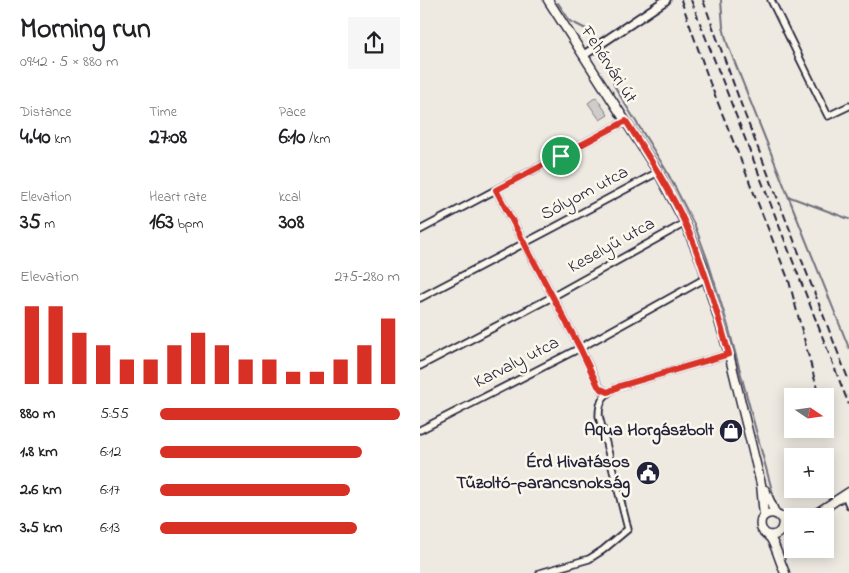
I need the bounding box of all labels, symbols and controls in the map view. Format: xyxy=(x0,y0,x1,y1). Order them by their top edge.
text: Morning run xyxy=(20,10,151,51)
button: share xyxy=(348,17,400,69)
street label: Fehérvári út xyxy=(573,20,643,109)
text: 09:42 · 5 × 880 m xyxy=(20,50,118,74)
text: Distance xyxy=(20,102,72,123)
text: Time xyxy=(149,102,177,123)
text: Pace xyxy=(279,102,306,123)
text: 4.40 xyxy=(20,123,51,153)
text: 27:08 xyxy=(149,123,187,153)
text: 6:10 xyxy=(279,123,305,153)
text: km xyxy=(51,129,71,150)
text: /km xyxy=(305,129,330,150)
pin xyxy=(540,135,582,177)
icon: arrive xyxy=(547,142,575,170)
street label: Sólyom utca xyxy=(537,160,633,228)
text: Elevation xyxy=(20,187,71,208)
text: Heart rate xyxy=(149,187,207,208)
text: kcal xyxy=(279,187,301,208)
text: 35 xyxy=(20,208,41,238)
text: 163 xyxy=(149,208,174,238)
text: 308 xyxy=(279,208,304,238)
street label: Keselyű utca xyxy=(564,211,660,281)
text: m xyxy=(41,214,55,235)
text: bpm xyxy=(174,214,203,235)
text: Elevation xyxy=(20,265,79,289)
text: 275–280 m xyxy=(334,265,400,289)
street label: Karvaly utca xyxy=(470,330,564,396)
north arrow xyxy=(784,388,834,438)
map controls xyxy=(784,388,834,558)
text: 880 m xyxy=(20,402,55,426)
text: 5:55 xyxy=(100,402,129,426)
place label: Aqua Horgászbolt xyxy=(584,418,715,445)
shop icon: Aqua Horgászbolt xyxy=(718,418,744,444)
text: 1.8 km xyxy=(20,440,58,464)
text: 6:12 xyxy=(100,440,121,464)
button: + xyxy=(784,448,834,498)
place label: Érd Hivatásos Tűzoltó-parancsnokság xyxy=(456,450,630,498)
public building icon: Érd Hivatásos Tűzoltó-parancsnokság xyxy=(635,460,661,486)
text: 2.6 km xyxy=(20,478,62,502)
text: 6:17 xyxy=(100,478,120,502)
button: − xyxy=(784,508,834,558)
text: 3.5 km xyxy=(20,516,62,540)
text: 6:13 xyxy=(100,516,120,540)

